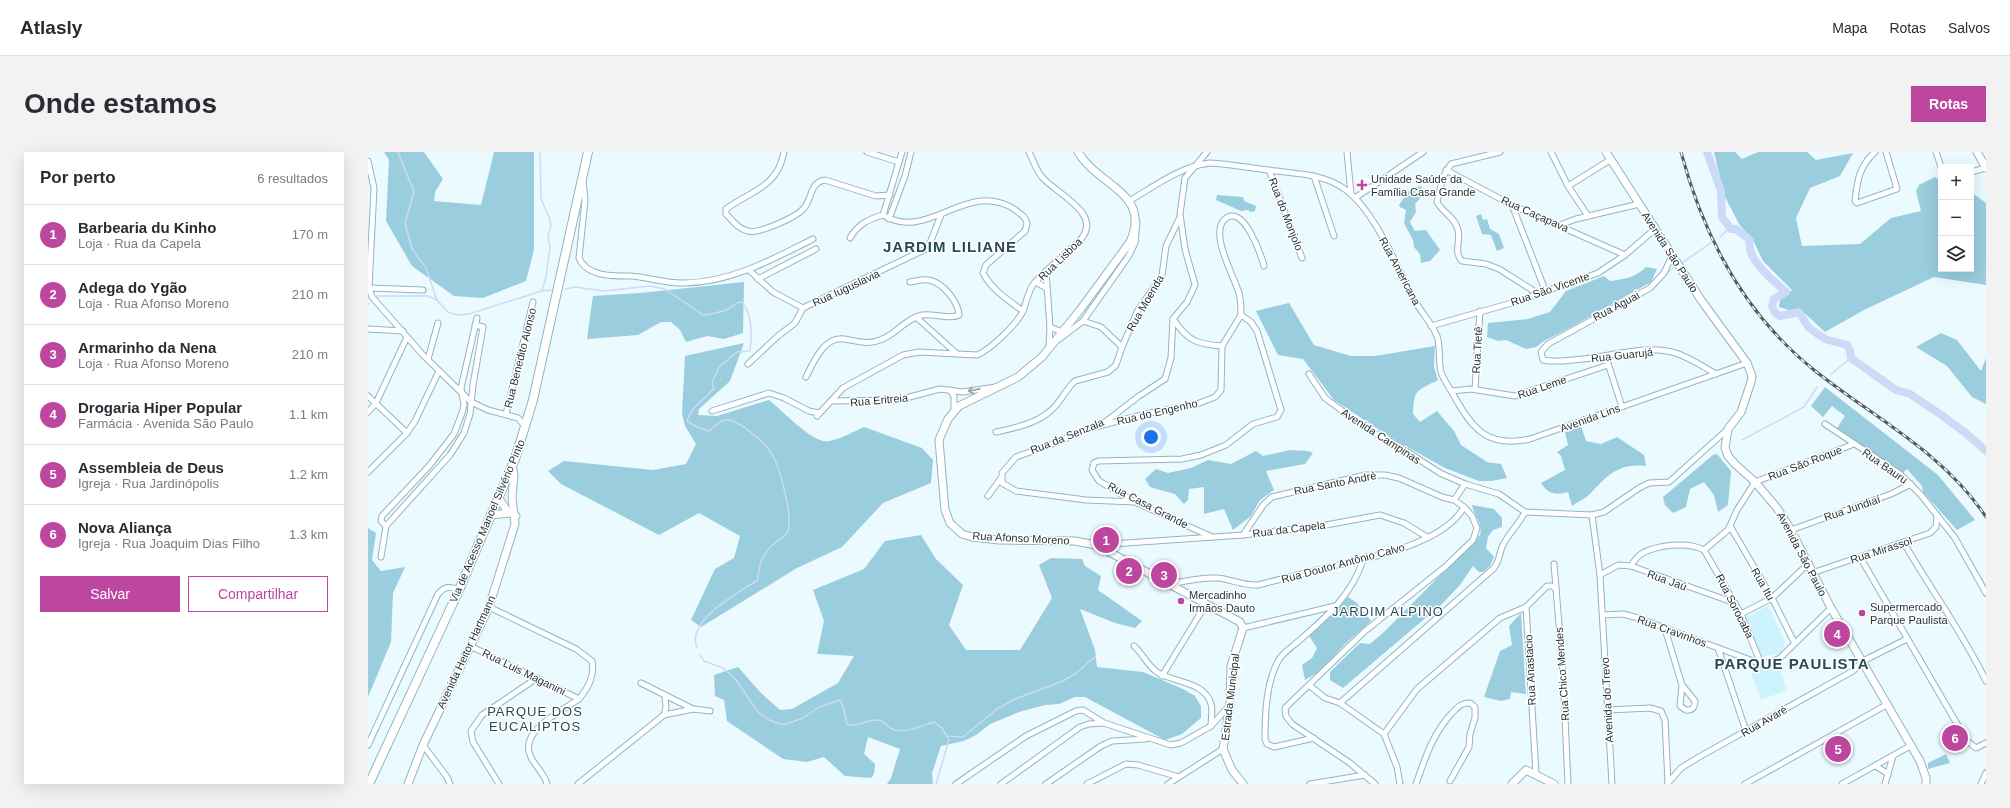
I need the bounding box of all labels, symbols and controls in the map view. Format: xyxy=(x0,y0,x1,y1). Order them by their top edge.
text: Atlasly xyxy=(20,17,82,38)
text: Mapa xyxy=(1832,20,1867,36)
text: Rotas xyxy=(1889,20,1926,36)
text: Salvos xyxy=(1948,20,1990,36)
button: Rotas xyxy=(1911,86,1986,122)
text: Onde estamos xyxy=(24,88,217,119)
map controls xyxy=(1938,164,1974,272)
button: + xyxy=(1938,164,1974,200)
text: Por perto xyxy=(40,168,116,187)
text: 6 resultados xyxy=(257,171,328,186)
place label: Unidade Saúde da Família Casa Grande xyxy=(1371,173,1476,198)
street label: Rua do Monjolo xyxy=(1267,176,1305,252)
marker: Unidade Saúde da Família Casa Grande xyxy=(1356,179,1368,191)
street label: Rua Caçapava xyxy=(1499,194,1571,235)
button: − xyxy=(1938,200,1974,236)
street label: Avenida São Paulo xyxy=(1640,210,1700,294)
text: Barbearia du Kinho xyxy=(78,219,216,236)
text: 1 xyxy=(49,227,57,242)
text: 170 m xyxy=(292,227,328,242)
street label: Rua Lisboa xyxy=(1036,235,1085,283)
street label: Rua Americana xyxy=(1377,235,1423,308)
text: Loja · Rua da Capela xyxy=(78,236,201,251)
button: layers xyxy=(1938,236,1974,272)
district label: JARDIM LILIANE xyxy=(883,238,1017,255)
street label: Rua Iuguslavia xyxy=(810,267,882,309)
street label: Rua São Vicente xyxy=(1509,270,1591,308)
street label: Rua Moenda xyxy=(1124,272,1166,333)
text: Adega do Ygão xyxy=(78,279,187,296)
text: 2 xyxy=(49,287,57,302)
text: 210 m xyxy=(292,287,328,302)
street label: Rua Aguai xyxy=(1591,289,1641,323)
text: Loja · Rua Afonso Moreno xyxy=(78,296,229,311)
street label: Rua Benedito Alonso xyxy=(502,307,538,409)
street label: Rua Tietê xyxy=(1470,326,1484,374)
text: Armarinho da Nena xyxy=(78,339,216,356)
street label: Rua Guarujá xyxy=(1590,346,1655,364)
text: 3 xyxy=(49,347,57,362)
text: 210 m xyxy=(292,347,328,362)
text: Loja · Rua Afonso Moreno xyxy=(78,356,229,371)
street label: Rua Leme xyxy=(1516,373,1568,401)
one-way arrow xyxy=(968,386,981,394)
street label: Rua Eritreia xyxy=(850,391,909,409)
street label: Rua do Engenho xyxy=(1115,397,1199,427)
text: Drogaria Hiper Popular xyxy=(78,399,242,416)
street label: Avenida Lins xyxy=(1558,401,1622,434)
street label: Avenida Campinas xyxy=(1339,406,1423,466)
text: 4 xyxy=(49,407,57,422)
text: 1.1 km xyxy=(289,407,328,422)
street label: Rua da Senzala xyxy=(1028,415,1106,456)
text: Farmácia · Avenida São Paulo xyxy=(78,416,253,431)
your location xyxy=(1141,427,1161,447)
street label: Via de Acesso Manoel Silvério Pinto xyxy=(447,438,527,604)
street label: Rua São Roque xyxy=(1766,443,1844,483)
street label: Rua Bauru xyxy=(1860,446,1910,486)
text: Assembleia de Deus xyxy=(78,459,224,476)
text: 5 xyxy=(49,467,57,482)
text: 1.2 km xyxy=(289,467,328,482)
street label: Rua Santo Andrè xyxy=(1293,469,1377,497)
text: Igreja · Rua Jardinópolis xyxy=(78,476,219,491)
street label: Rua Casa Grande xyxy=(1106,480,1190,530)
street label: Rua Jundiaí xyxy=(1822,493,1882,523)
street label: Avenida São Paulo xyxy=(1775,510,1829,598)
street label: Rua da Capela xyxy=(1252,518,1327,539)
text: Nova Aliança xyxy=(78,519,172,536)
pin: 1 xyxy=(1093,525,1119,555)
text: 6 xyxy=(49,527,57,542)
text: 1.3 km xyxy=(289,527,328,542)
street label: Rua Afonso Moreno xyxy=(972,529,1070,547)
street label: Rua Mirassol xyxy=(1849,534,1913,566)
text: Igreja · Rua Joaquim Dias Filho xyxy=(78,536,260,551)
street label: Rua Doutor Antônio Calvo xyxy=(1280,541,1406,585)
pin: 2 xyxy=(1116,556,1142,586)
pin: 3 xyxy=(1151,560,1177,590)
street label: Rua Itu xyxy=(1749,566,1777,602)
street label: Rua Jaú xyxy=(1646,567,1688,593)
street label: Rua Sorocaba xyxy=(1714,572,1757,641)
button: Salvar xyxy=(40,576,180,612)
button: Compartilhar xyxy=(188,576,328,612)
place label: Mercadinho Irmãos Dauto xyxy=(1189,589,1255,614)
street label: Avenida Heitor Hartmann xyxy=(435,594,497,710)
marker: Mercadinho Irmãos Dauto xyxy=(1176,596,1186,606)
place label: Supermercado Parque Paulista xyxy=(1870,601,1949,626)
district label: JARDIM ALPINO xyxy=(1332,604,1444,619)
marker: Supermercado Parque Paulista xyxy=(1857,608,1867,618)
street label: Rua Cravinhos xyxy=(1636,613,1709,649)
pin: 4 xyxy=(1824,619,1850,649)
street label: Rua Chico Mendes xyxy=(1553,626,1571,721)
street label: Rua Anastacio xyxy=(1522,634,1538,706)
street label: Rua Luis Maganini xyxy=(480,647,568,697)
street label: Estrada Municipal xyxy=(1219,653,1241,741)
district label: PARQUE PAULISTA xyxy=(1714,655,1870,672)
street label: Avenida do Trevo xyxy=(1599,657,1615,743)
street label: Rua Avaré xyxy=(1739,703,1789,739)
district label: PARQUE DOS EUCALIPTOS xyxy=(487,704,583,734)
pin: 6 xyxy=(1942,723,1968,753)
pin: 5 xyxy=(1825,734,1851,764)

